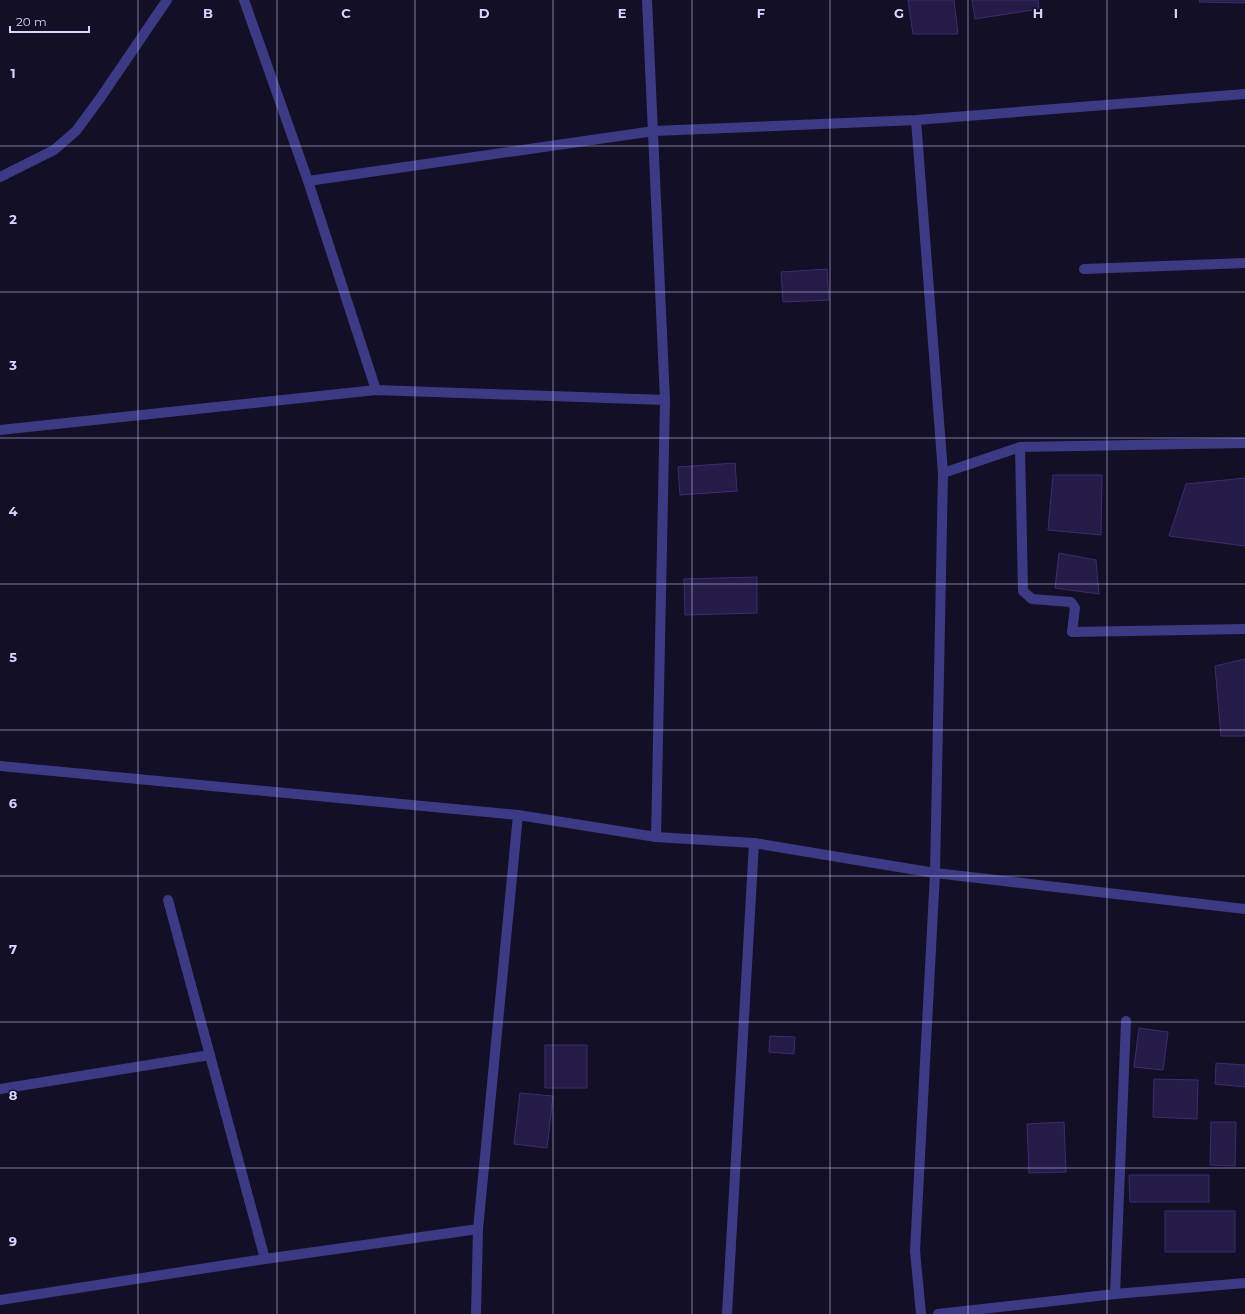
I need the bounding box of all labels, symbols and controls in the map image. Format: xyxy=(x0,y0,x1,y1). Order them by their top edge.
text: B xyxy=(203,5,213,21)
text: C xyxy=(341,5,351,21)
text: D xyxy=(479,5,490,21)
text: E xyxy=(618,5,627,21)
text: F xyxy=(757,5,765,21)
text: G xyxy=(894,5,904,21)
text: H xyxy=(1033,5,1043,21)
text: I xyxy=(1174,5,1178,21)
scale bar xyxy=(10,8,89,34)
text: 20 m xyxy=(16,14,47,29)
text: 1 xyxy=(10,65,16,81)
text: 2 xyxy=(9,211,17,227)
text: 3 xyxy=(8,357,17,373)
text: 4 xyxy=(9,503,18,519)
text: 5 xyxy=(9,649,17,665)
text: 6 xyxy=(9,795,18,811)
text: 7 xyxy=(9,941,17,957)
text: 8 xyxy=(9,1087,18,1103)
text: 9 xyxy=(9,1233,17,1249)

